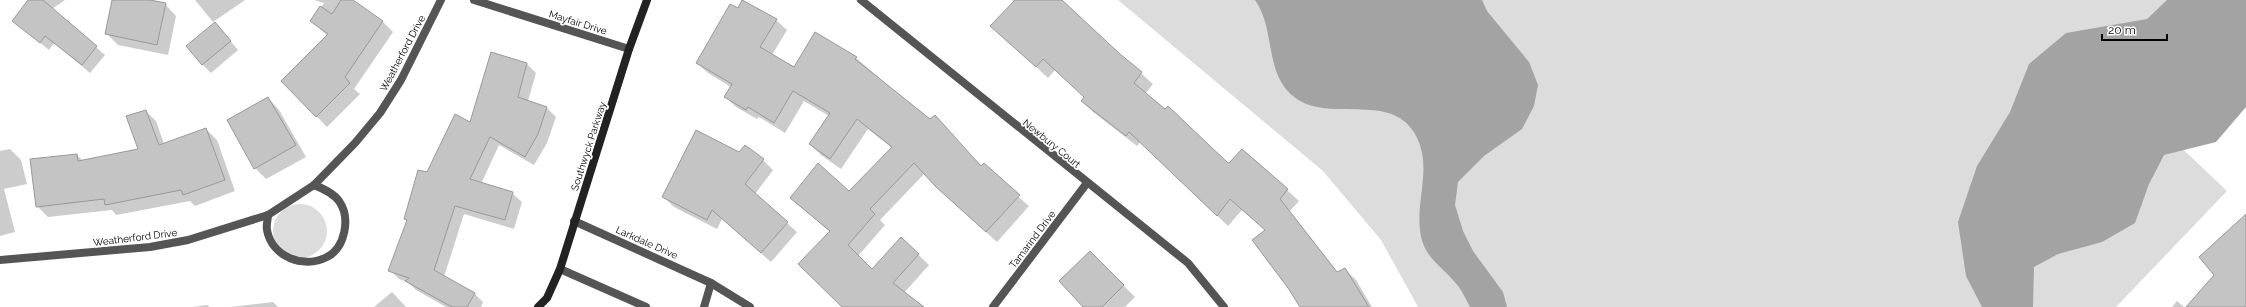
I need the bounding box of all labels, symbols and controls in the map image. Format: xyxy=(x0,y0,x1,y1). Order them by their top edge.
street label: Mayfair Drive xyxy=(548,8,608,37)
street label: Weatherford Drive xyxy=(378,13,427,93)
scale bar xyxy=(2102,16,2167,42)
text: 20 m xyxy=(2108,23,2136,37)
street label: Southwyck Parkway xyxy=(569,100,608,192)
street label: Newbury Court xyxy=(1021,117,1083,170)
street label: Tamarind Drive xyxy=(1007,208,1058,270)
street label: Larkdale Drive xyxy=(614,224,680,261)
street label: Weatherford Drive xyxy=(92,227,178,248)

